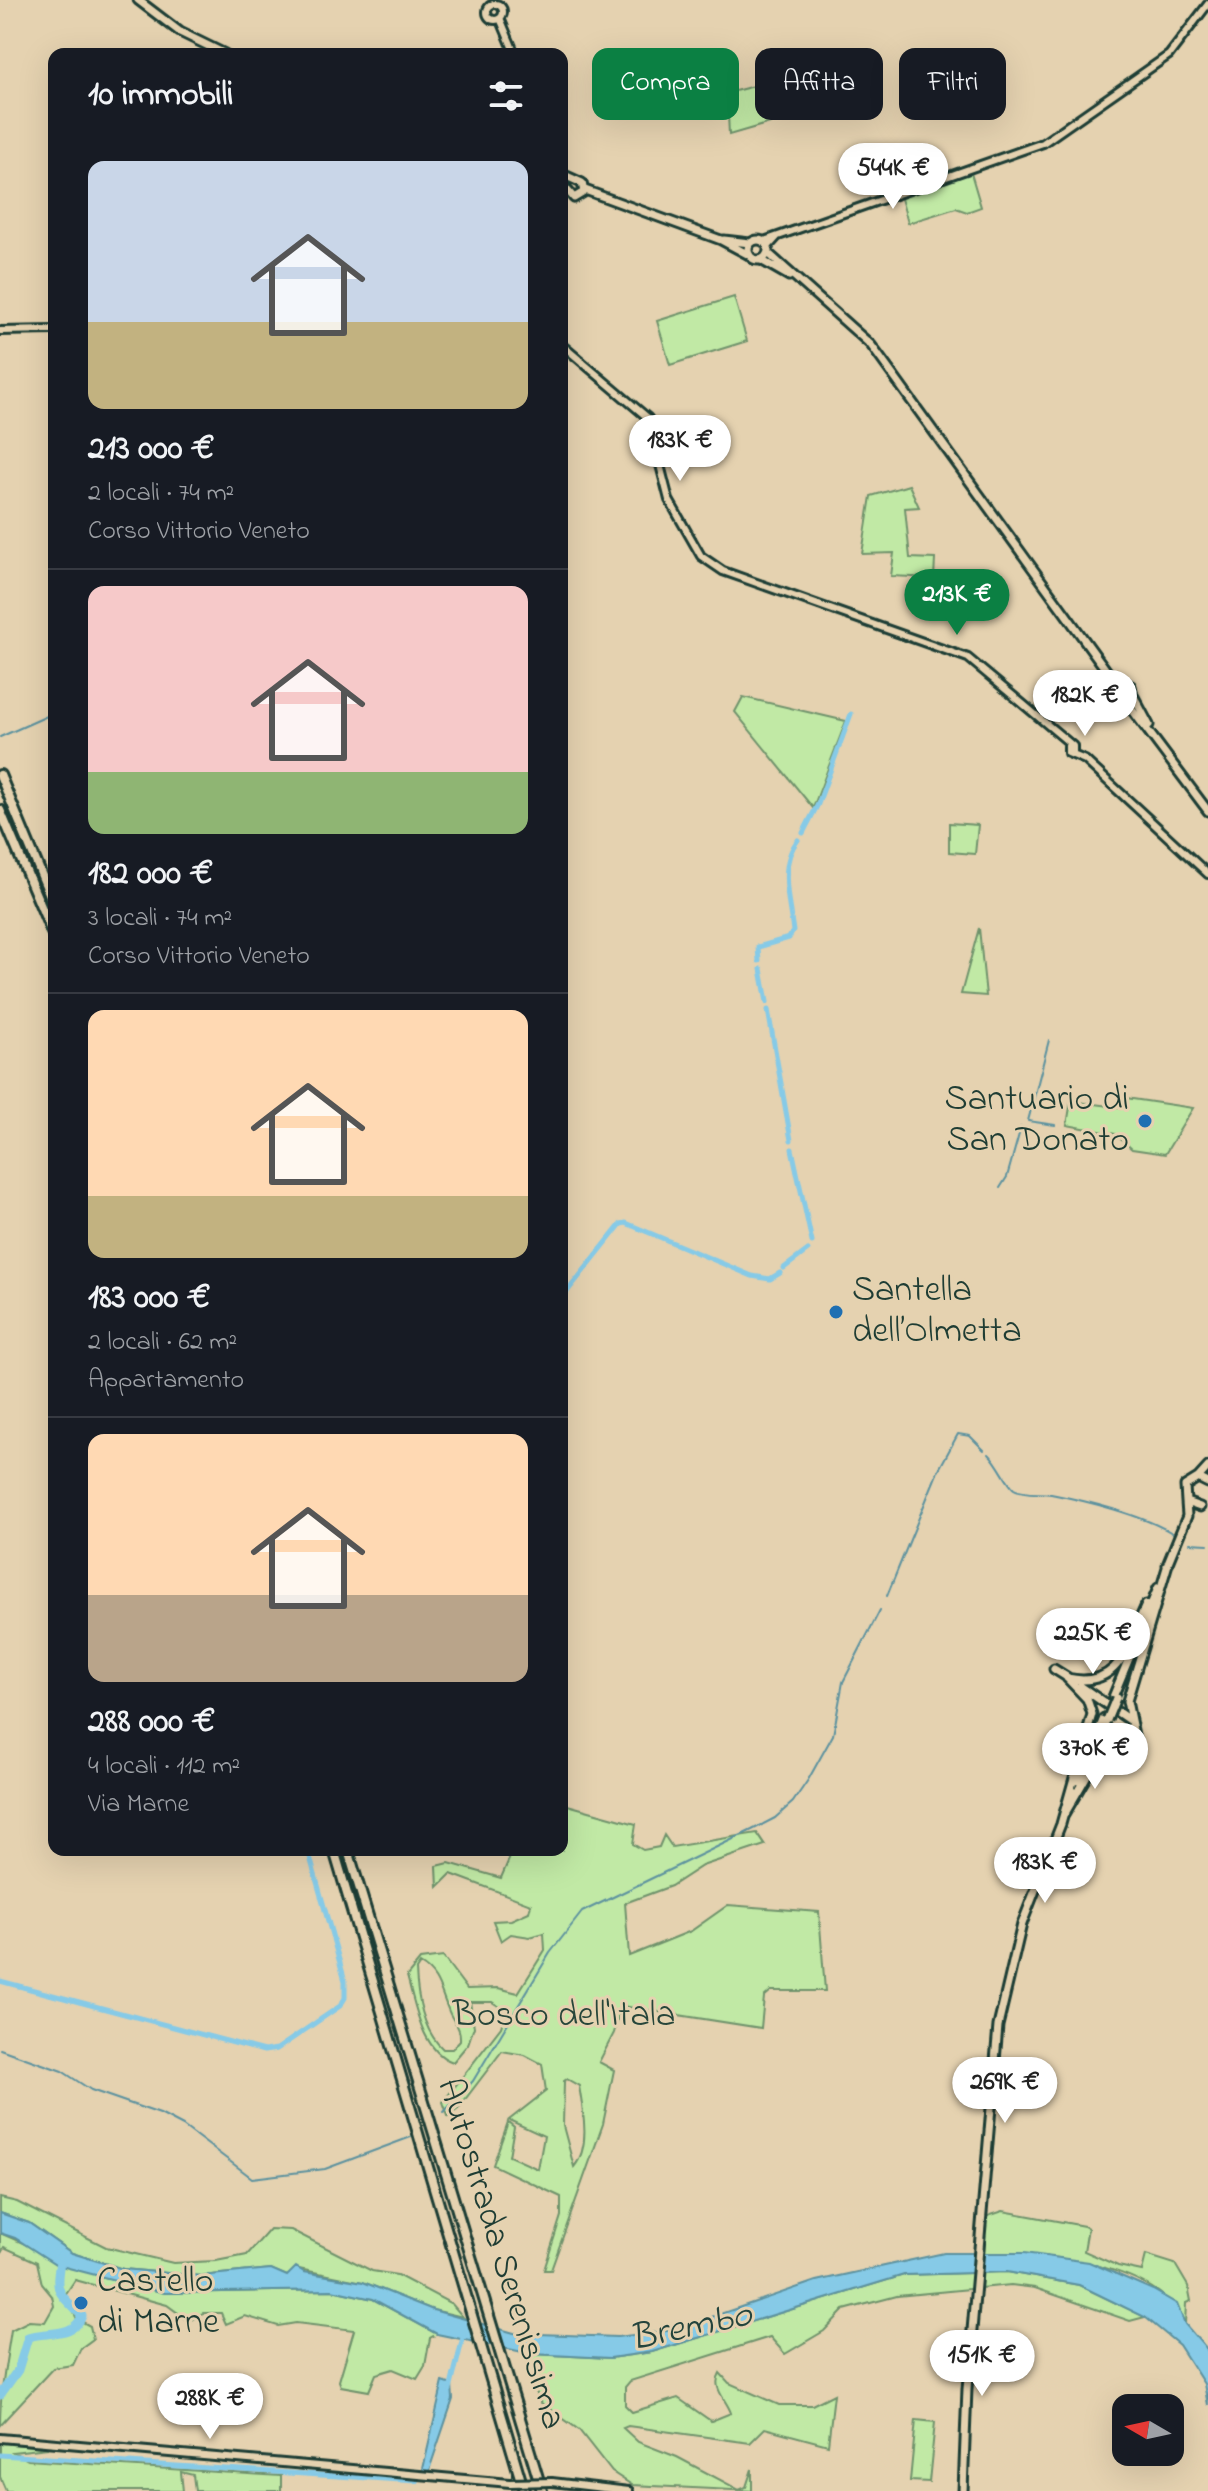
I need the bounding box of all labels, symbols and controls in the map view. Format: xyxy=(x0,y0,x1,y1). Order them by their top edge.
chip: Compra xyxy=(592,48,739,120)
chip: Affitta xyxy=(755,48,883,120)
chip: Filtri xyxy=(899,48,1006,120)
text: 10 immobili xyxy=(88,71,233,121)
icon: filters xyxy=(484,74,528,118)
pin: 544K € xyxy=(828,143,958,211)
text: 544K € xyxy=(856,150,930,188)
icon: home xyxy=(236,213,380,357)
pin: 183K € xyxy=(615,415,745,483)
text: 183K € xyxy=(647,422,713,460)
text: 213 000 € xyxy=(88,425,215,475)
text: 2 locali · 74 m² xyxy=(88,475,234,513)
text: Corso Vittorio Veneto xyxy=(88,513,310,551)
pin: 213K € xyxy=(892,569,1022,637)
text: 213K € xyxy=(922,576,992,614)
icon: home xyxy=(236,638,380,782)
pin: 182K € xyxy=(1020,670,1150,738)
text: 182K € xyxy=(1051,677,1119,715)
text: 182 000 € xyxy=(88,850,213,900)
text: 3 locali · 74 m² xyxy=(88,900,232,938)
text: Corso Vittorio Veneto xyxy=(88,938,310,976)
icon: home xyxy=(236,1062,380,1206)
place label: Santuario di San Donato xyxy=(945,1074,1129,1168)
marker: Santuario di San Donato xyxy=(1136,1112,1154,1130)
place label: Santella dell’Olmetta xyxy=(852,1265,1022,1359)
text: 183 000 € xyxy=(88,1274,210,1324)
marker: Santella dell’Olmetta xyxy=(827,1303,845,1321)
text: 2 locali · 62 m² xyxy=(88,1324,237,1362)
text: Appartamento xyxy=(88,1362,244,1400)
icon: home xyxy=(236,1486,380,1630)
pin: 225K € xyxy=(1028,1608,1158,1676)
text: 225K € xyxy=(1054,1615,1132,1653)
text: 288 000 € xyxy=(88,1698,215,1748)
pin: 370K € xyxy=(1030,1723,1160,1791)
text: 370K € xyxy=(1060,1730,1130,1768)
text: 4 locali · 112 m² xyxy=(88,1748,240,1786)
text: Via Marne xyxy=(88,1786,189,1824)
pin: 183K € xyxy=(980,1837,1110,1905)
text: 183K € xyxy=(1012,1844,1078,1882)
park label: Bosco dell'Itala xyxy=(452,1990,675,2043)
pin: 269K € xyxy=(940,2057,1070,2125)
text: 269K € xyxy=(970,2064,1040,2102)
street label: Autostrada Serenissima xyxy=(421,2072,579,2436)
place label: Castello di Marne xyxy=(97,2256,220,2350)
water label: Brembo xyxy=(625,2287,759,2368)
marker: Castello di Marne xyxy=(72,2294,90,2312)
pin: 151K € xyxy=(917,2330,1047,2398)
text: 151K € xyxy=(948,2337,1016,2375)
pin: 288K € xyxy=(145,2373,275,2441)
text: 288K € xyxy=(175,2380,245,2418)
north arrow xyxy=(1112,2394,1184,2466)
map controls xyxy=(1112,2394,1184,2466)

